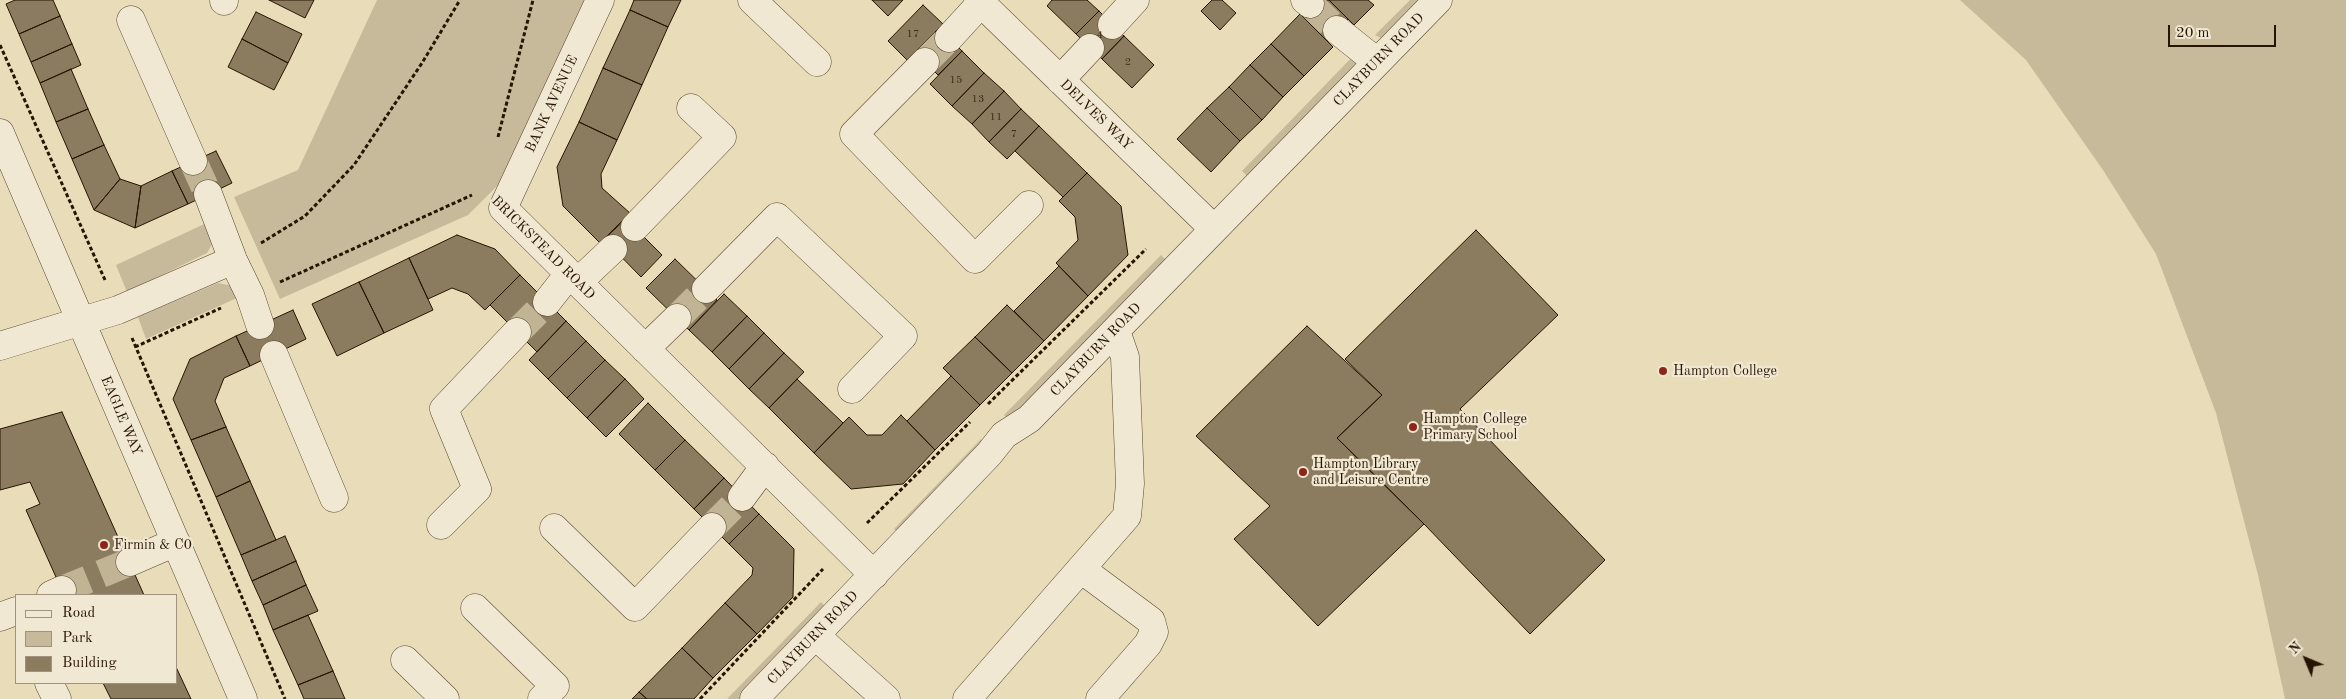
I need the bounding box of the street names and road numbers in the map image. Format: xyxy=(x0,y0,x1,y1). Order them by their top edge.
street label: CLAYBURN ROAD xyxy=(1330,10,1428,110)
street label: BANK AVENUE xyxy=(522,53,582,155)
street label: DELVES WAY xyxy=(1056,76,1136,154)
street label: BRICKSTEAD ROAD xyxy=(488,193,598,303)
street label: CLAYBURN ROAD xyxy=(1047,300,1145,400)
street label: EAGLE WAY xyxy=(97,374,145,458)
street label: CLAYBURN ROAD xyxy=(764,588,862,688)

